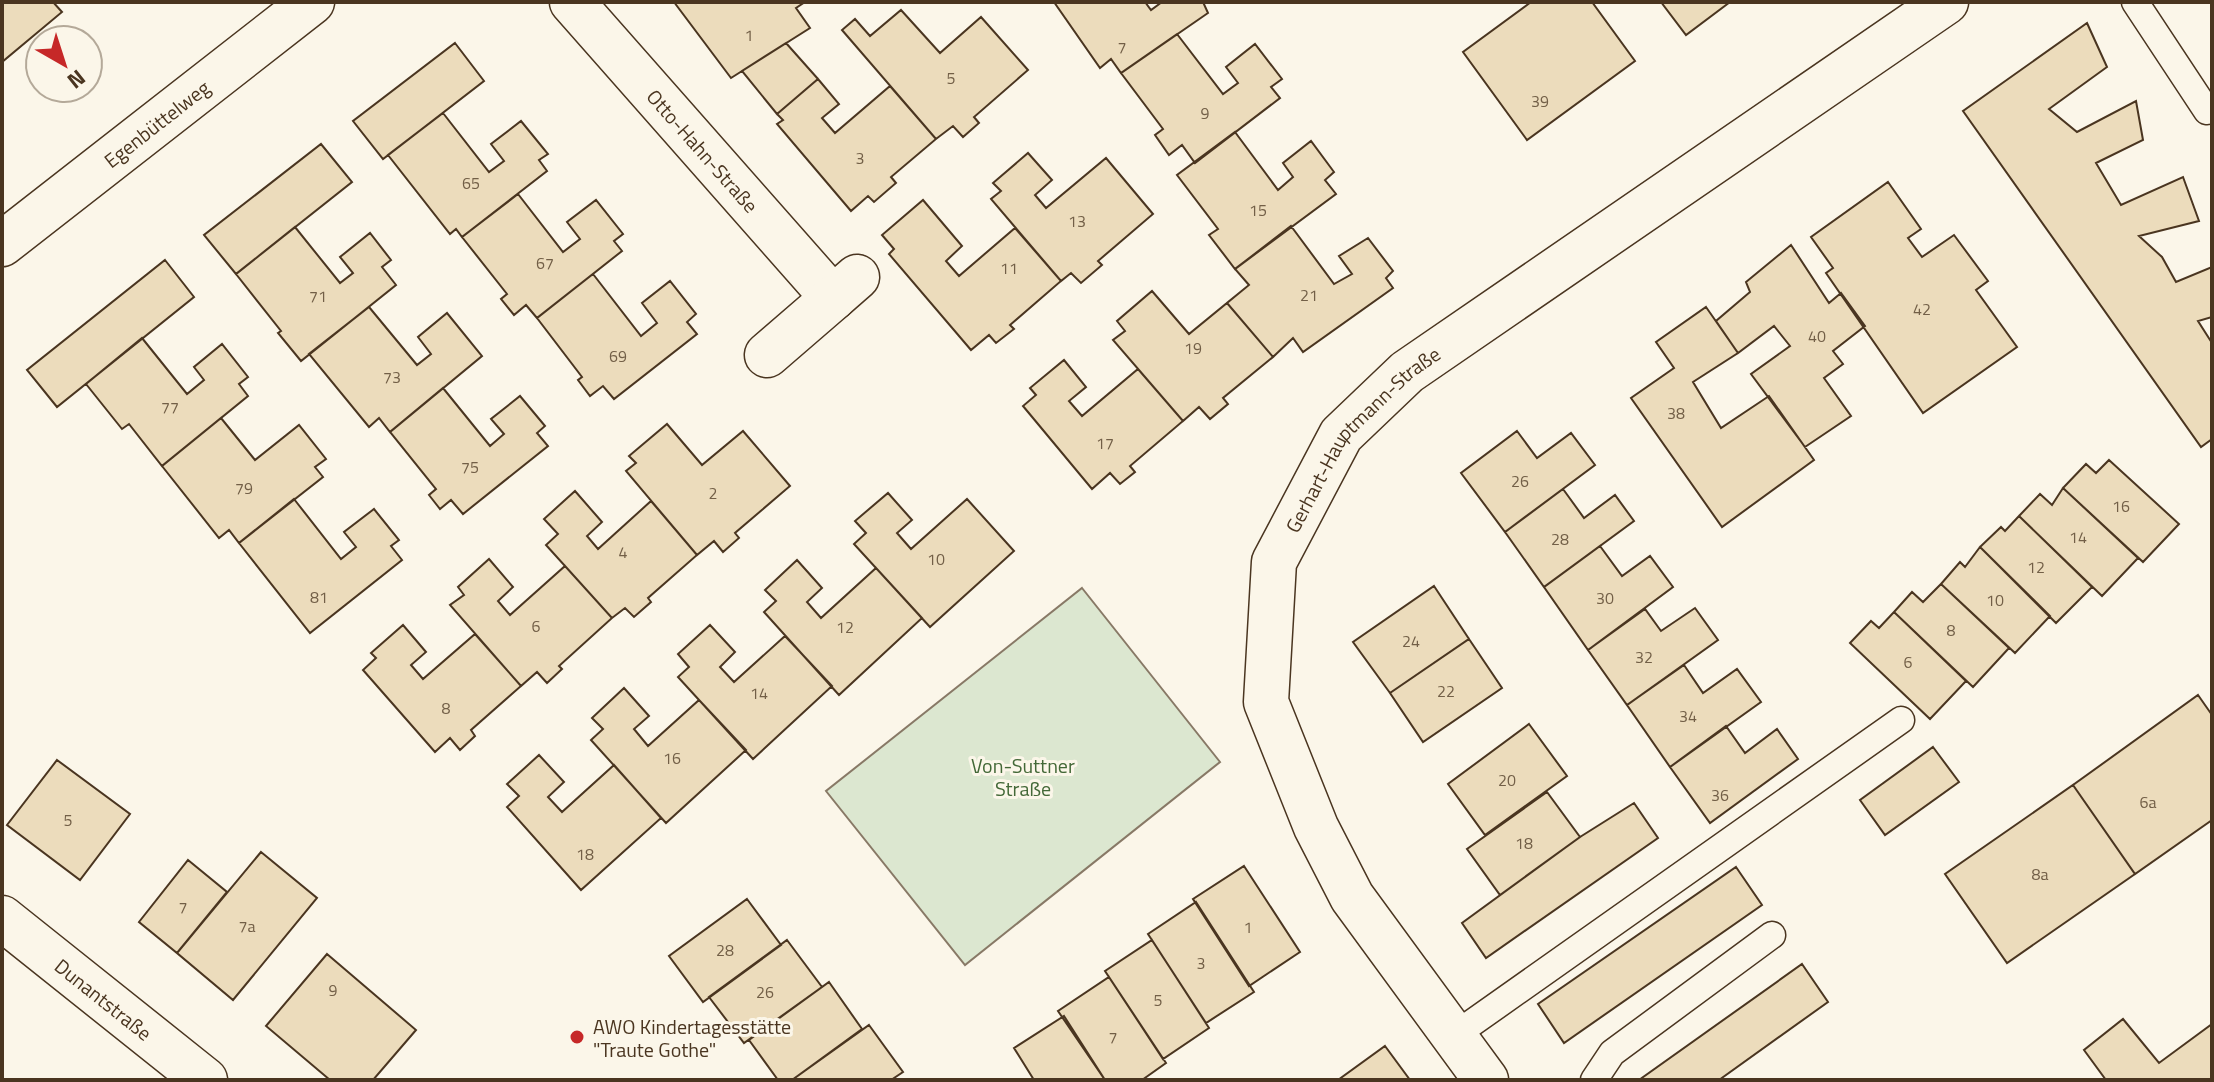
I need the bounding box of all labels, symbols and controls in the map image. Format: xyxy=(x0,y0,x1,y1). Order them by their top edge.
house number: 1 xyxy=(745,23,753,47)
north arrow xyxy=(24,24,104,104)
house number: 7 xyxy=(1118,35,1126,59)
text: N xyxy=(60,62,93,98)
house number: 5 xyxy=(947,66,956,90)
street label: Egenbüttelweg xyxy=(97,72,216,175)
street label: Otto-Hahn-Straße xyxy=(640,82,766,219)
house number: 39 xyxy=(1531,89,1549,113)
house number: 9 xyxy=(1201,101,1210,125)
house number: 3 xyxy=(856,146,864,170)
house number: 65 xyxy=(462,171,480,195)
house number: 15 xyxy=(1249,198,1267,222)
house number: 13 xyxy=(1068,209,1086,233)
house number: 67 xyxy=(536,251,554,275)
house number: 11 xyxy=(1000,256,1018,280)
house number: 21 xyxy=(1300,283,1318,307)
house number: 71 xyxy=(309,284,327,308)
house number: 42 xyxy=(1913,297,1931,321)
house number: 40 xyxy=(1808,324,1826,348)
house number: 19 xyxy=(1184,336,1202,360)
street label: Gerhart-Hauptmann-Straße xyxy=(1277,338,1446,538)
house number: 69 xyxy=(609,344,627,368)
house number: 73 xyxy=(383,365,401,389)
house number: 77 xyxy=(161,395,179,419)
house number: 38 xyxy=(1667,401,1685,425)
house number: 17 xyxy=(1096,431,1114,455)
house number: 75 xyxy=(461,455,479,479)
house number: 26 xyxy=(1511,469,1529,493)
house number: 79 xyxy=(235,476,253,500)
house number: 2 xyxy=(709,481,717,505)
house number: 16 xyxy=(2112,494,2130,518)
house number: 14 xyxy=(2069,525,2087,549)
house number: 28 xyxy=(1551,527,1569,551)
house number: 4 xyxy=(619,540,628,564)
house number: 10 xyxy=(927,547,945,571)
house number: 12 xyxy=(2027,555,2045,579)
house number: 81 xyxy=(310,585,328,609)
house number: 30 xyxy=(1596,586,1614,610)
house number: 10 xyxy=(1986,588,2004,612)
house number: 6 xyxy=(532,614,541,638)
house number: 12 xyxy=(836,615,854,639)
house number: 8 xyxy=(1947,618,1956,642)
house number: 24 xyxy=(1402,629,1420,653)
house number: 32 xyxy=(1635,645,1653,669)
house number: 6 xyxy=(1904,650,1913,674)
house number: 22 xyxy=(1437,679,1455,703)
house number: 14 xyxy=(750,681,768,705)
house number: 8 xyxy=(442,696,451,720)
house number: 34 xyxy=(1679,704,1697,728)
house number: 16 xyxy=(663,746,681,770)
park label: Von-Suttner Straße xyxy=(971,750,1075,804)
house number: 20 xyxy=(1498,768,1516,792)
house number: 36 xyxy=(1711,783,1729,807)
house number: 6a xyxy=(2140,790,2156,814)
house number: 5 xyxy=(64,808,73,832)
house number: 18 xyxy=(1515,831,1533,855)
house number: 18 xyxy=(576,842,594,866)
house number: 8a xyxy=(2032,862,2048,886)
house number: 7 xyxy=(179,895,187,919)
house number: 7a xyxy=(239,914,255,938)
house number: 1 xyxy=(1244,915,1252,939)
house number: 28 xyxy=(716,938,734,962)
street label: Dunantstraße xyxy=(48,951,159,1048)
house number: 3 xyxy=(1197,951,1205,975)
house number: 9 xyxy=(329,978,338,1002)
house number: 26 xyxy=(756,980,774,1004)
house number: 5 xyxy=(1154,988,1163,1012)
place label: AWO Kindertagesstätte "Traute Gothe" xyxy=(593,1011,791,1065)
house number: 7 xyxy=(1109,1025,1117,1049)
marker: AWO Kindertagesstätte "Traute Gothe" xyxy=(568,1028,586,1046)

